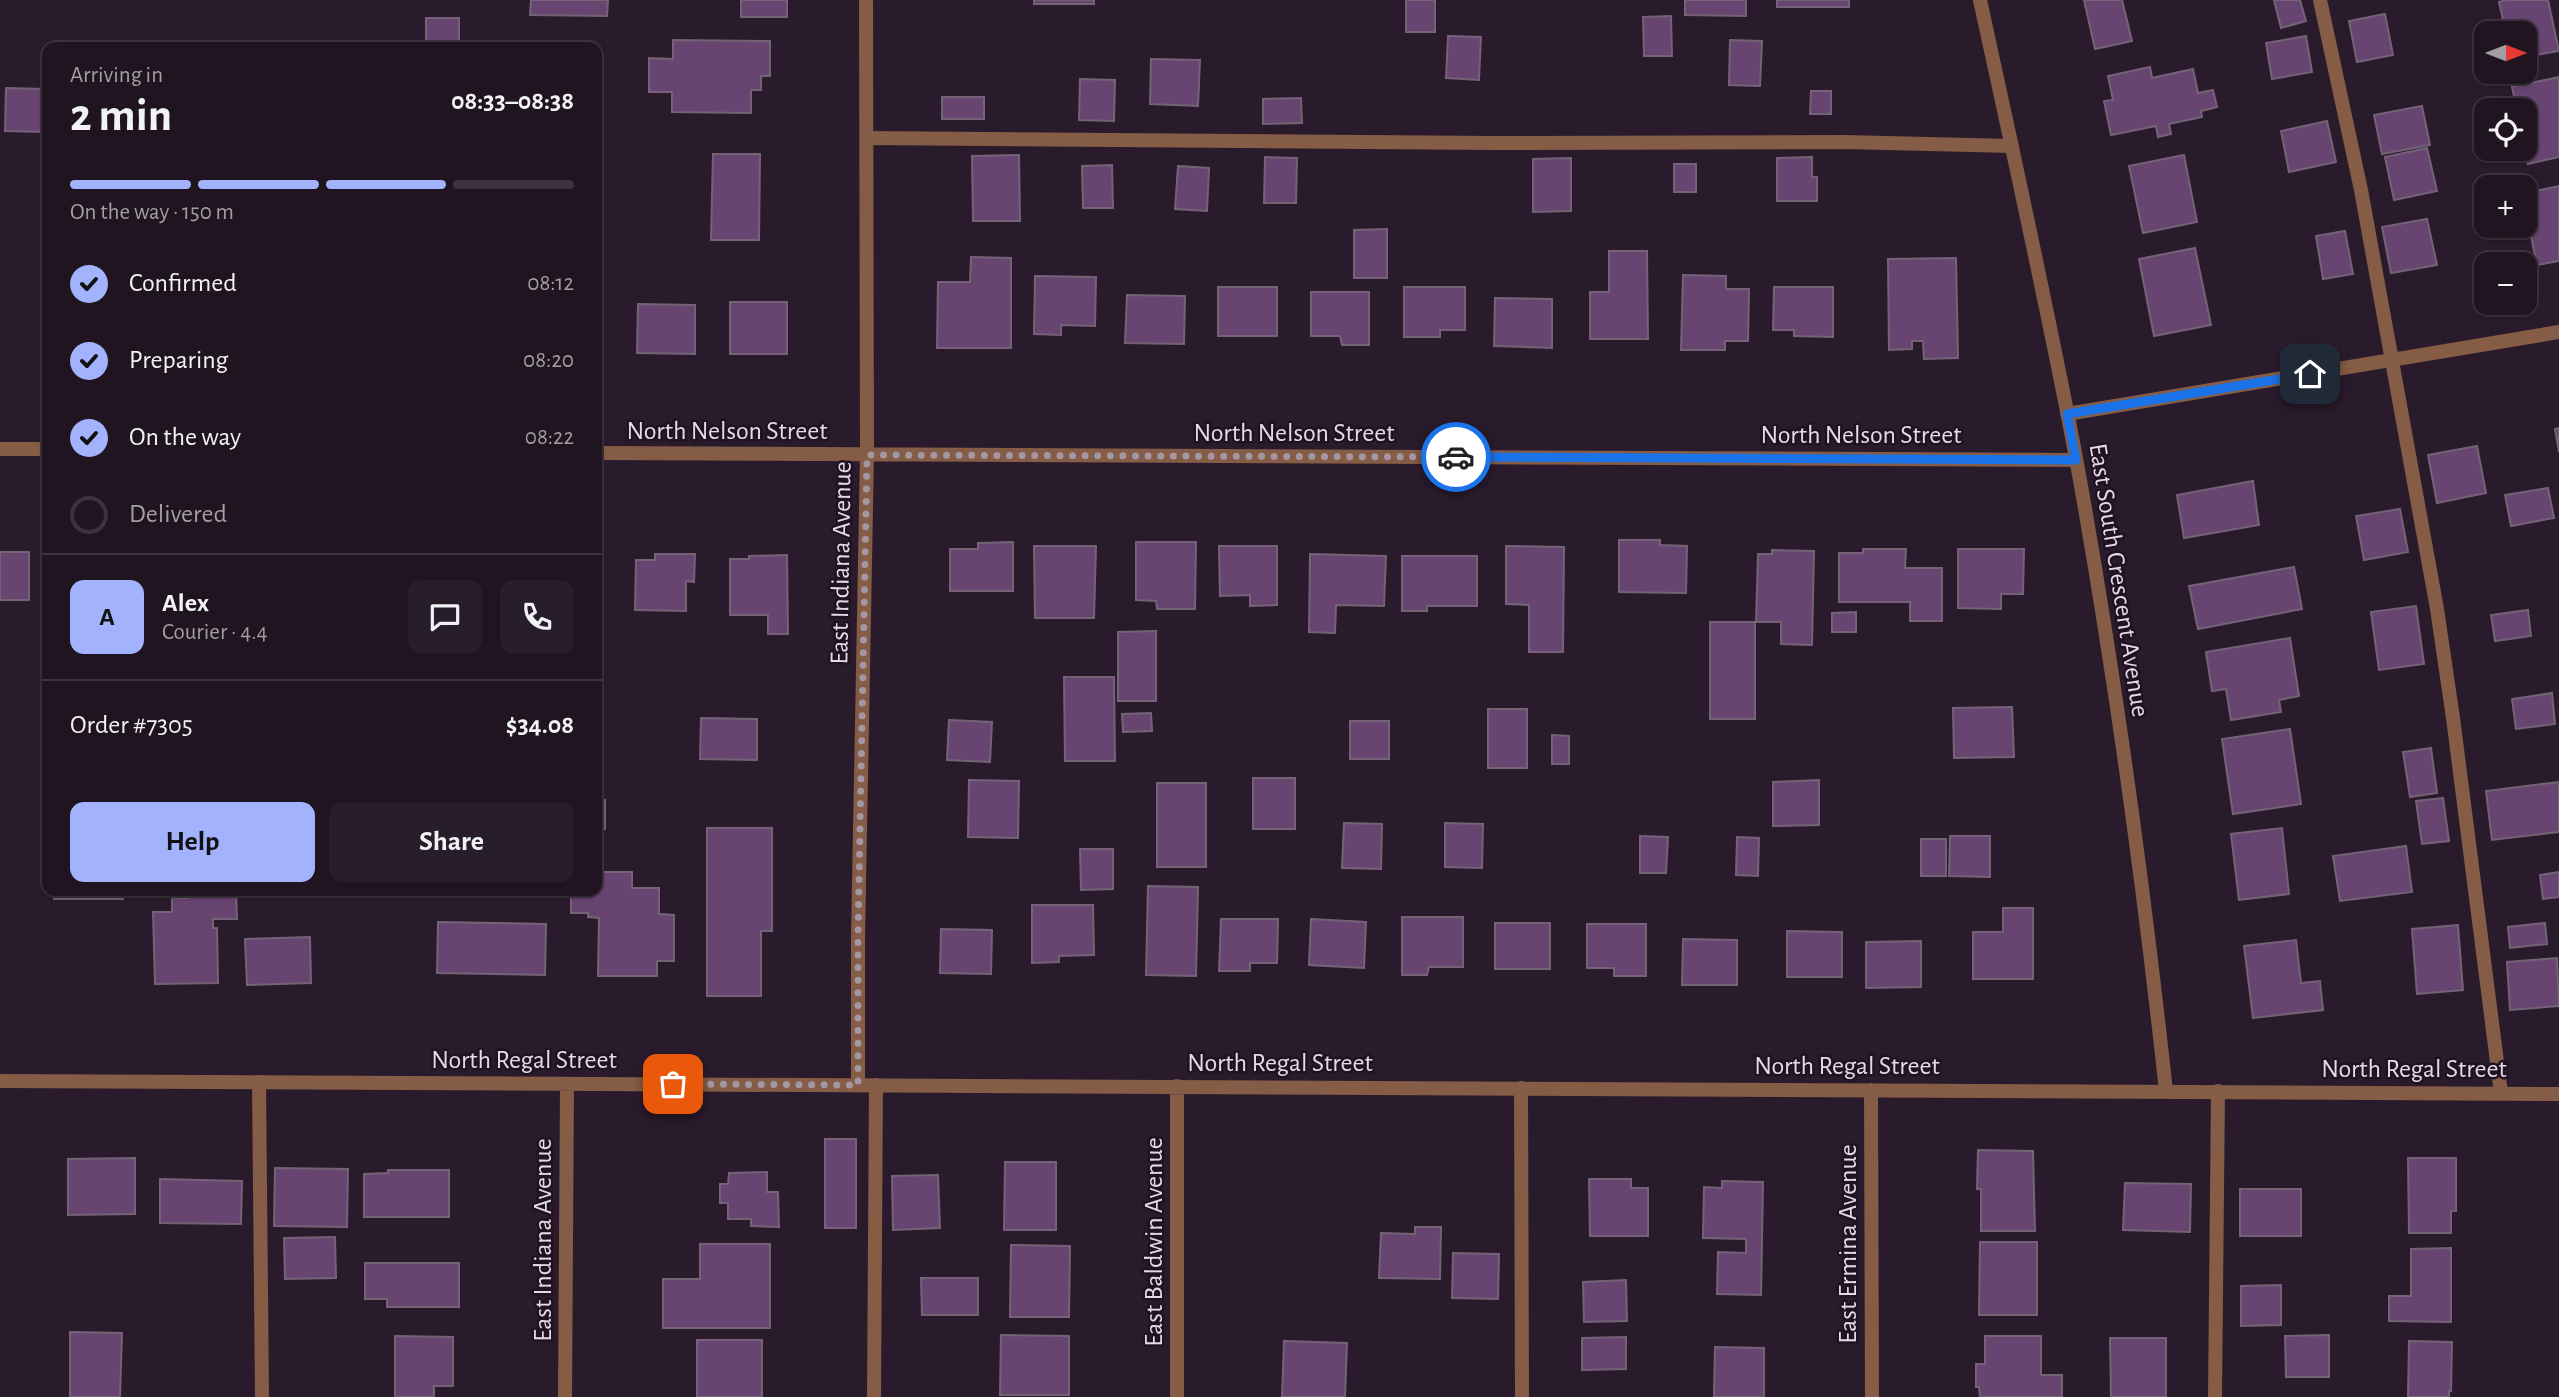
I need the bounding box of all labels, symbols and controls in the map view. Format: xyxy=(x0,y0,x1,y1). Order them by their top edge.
north arrow xyxy=(2474,21,2538,84)
map controls xyxy=(2474,21,2537,315)
text: Arriving in xyxy=(70,64,163,87)
text: 08:33–08:38 xyxy=(451,88,574,114)
text: 2 min xyxy=(70,93,172,139)
button: locate xyxy=(2474,98,2537,161)
button: + xyxy=(2474,175,2537,238)
text: On the way · 150 m xyxy=(70,201,234,224)
button: − xyxy=(2474,252,2537,315)
icon: check xyxy=(70,265,108,303)
text: Confirmed xyxy=(129,270,237,296)
text: 08:12 xyxy=(527,272,574,295)
icon: check xyxy=(70,342,108,380)
pin xyxy=(2280,344,2340,404)
text: Preparing xyxy=(129,347,228,373)
text: 08:20 xyxy=(523,349,574,372)
icon: home xyxy=(2291,355,2329,393)
street label: North Nelson Street xyxy=(627,418,827,444)
icon: check xyxy=(70,419,108,457)
street label: North Nelson Street xyxy=(1194,420,1394,446)
courier xyxy=(1421,422,1491,492)
street label: North Nelson Street xyxy=(1761,422,1961,448)
text: On the way xyxy=(129,424,241,450)
text: 08:22 xyxy=(525,426,574,449)
icon: car xyxy=(1437,438,1475,476)
street label: East South Crescent Avenue xyxy=(2085,441,2154,719)
street label: East Indiana Avenue xyxy=(826,461,856,665)
text: Delivered xyxy=(129,501,227,527)
button: chat xyxy=(408,580,482,654)
button: phone xyxy=(500,580,574,654)
text: Alex xyxy=(162,590,209,616)
text: A xyxy=(99,604,115,630)
text: Courier · 4.4 xyxy=(162,621,268,644)
text: Order #7305 xyxy=(70,712,193,738)
text: $34.08 xyxy=(506,712,574,738)
button: Help xyxy=(70,802,315,882)
button: Share xyxy=(329,802,574,882)
street label: North Regal Street xyxy=(431,1047,617,1073)
street label: North Regal Street xyxy=(1187,1050,1373,1076)
street label: North Regal Street xyxy=(1754,1053,1940,1079)
pin xyxy=(643,1054,703,1114)
street label: North Regal Street xyxy=(2321,1056,2507,1082)
icon: bag xyxy=(654,1065,692,1103)
street label: East Baldwin Avenue xyxy=(1141,1137,1167,1347)
street label: East Indiana Avenue xyxy=(530,1138,556,1342)
street label: East Ermina Avenue xyxy=(1835,1144,1861,1344)

